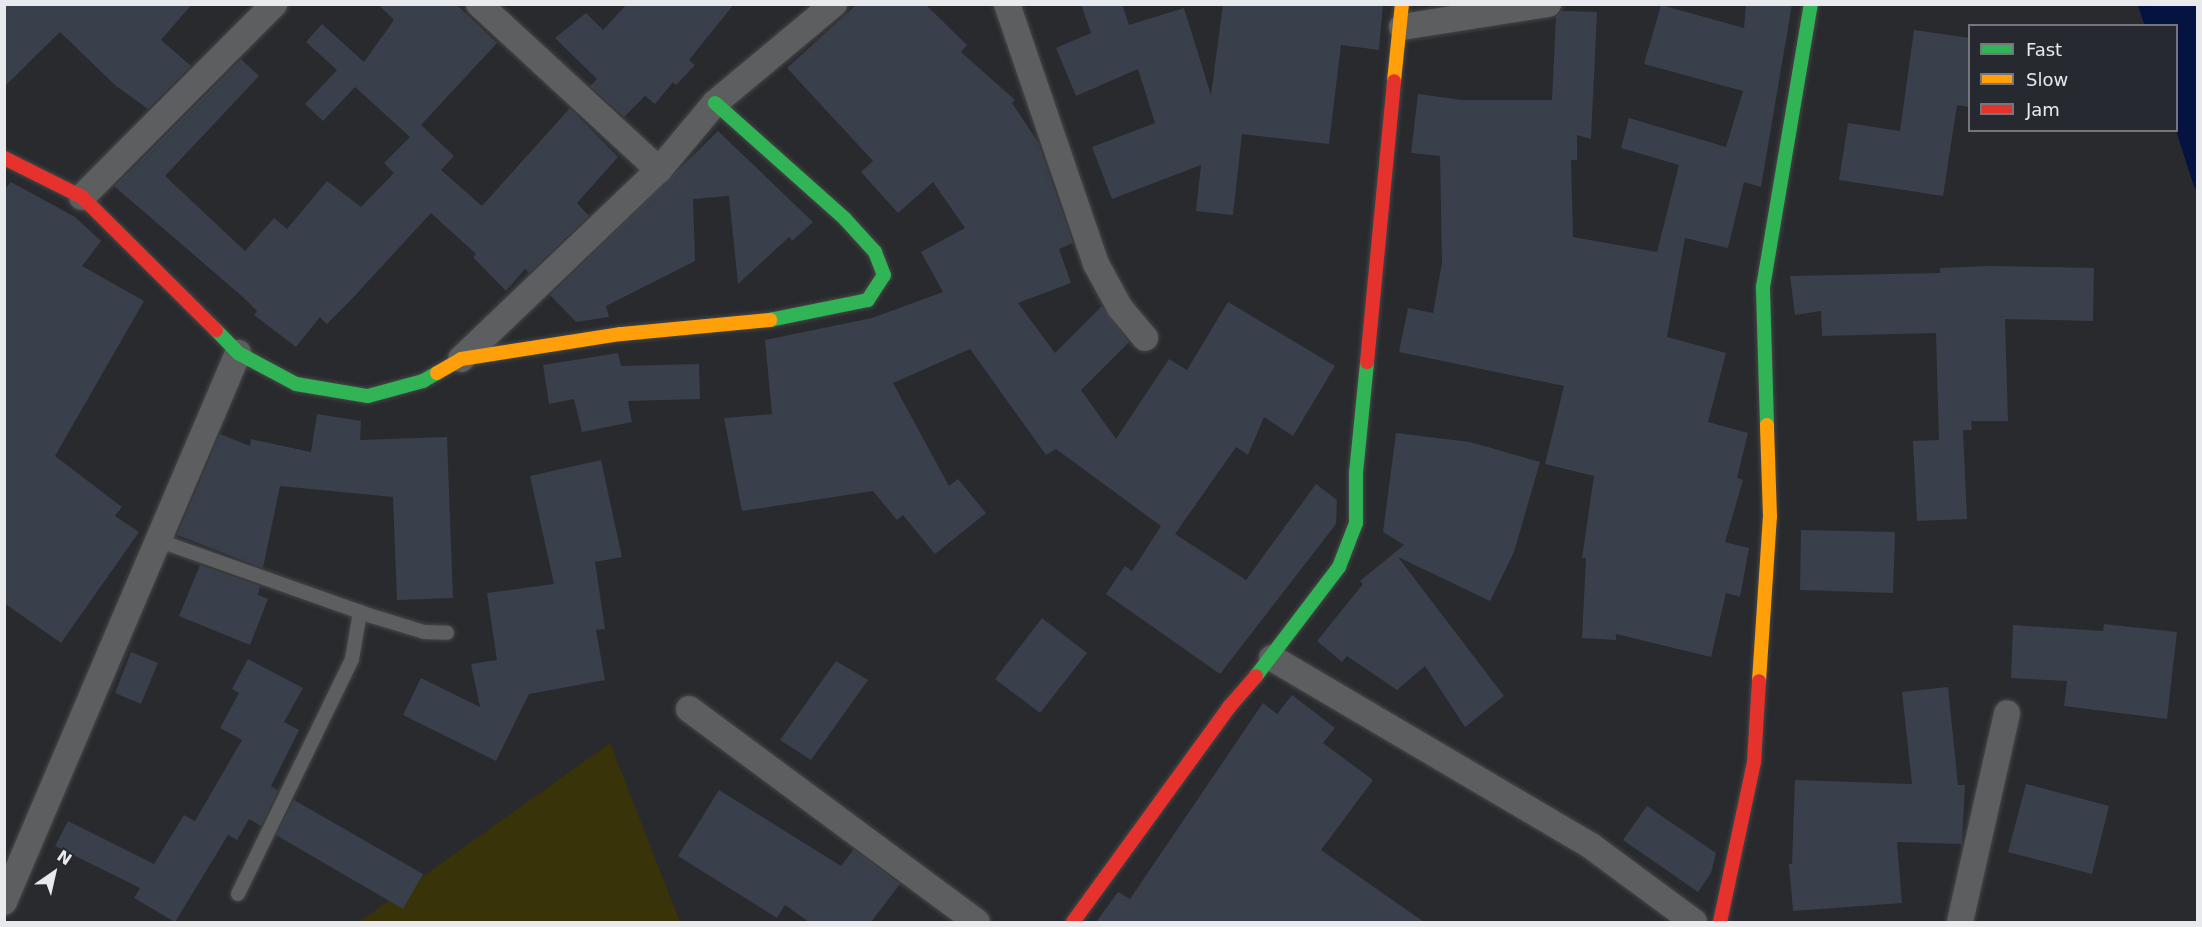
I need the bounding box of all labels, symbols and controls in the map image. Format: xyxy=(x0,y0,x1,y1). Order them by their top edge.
legend xyxy=(1968,24,2178,132)
text: Fast xyxy=(2026,39,2062,60)
text: Slow xyxy=(2026,69,2068,90)
text: Jam xyxy=(2026,99,2060,120)
north arrow xyxy=(24,843,84,903)
text: N xyxy=(53,846,75,869)

